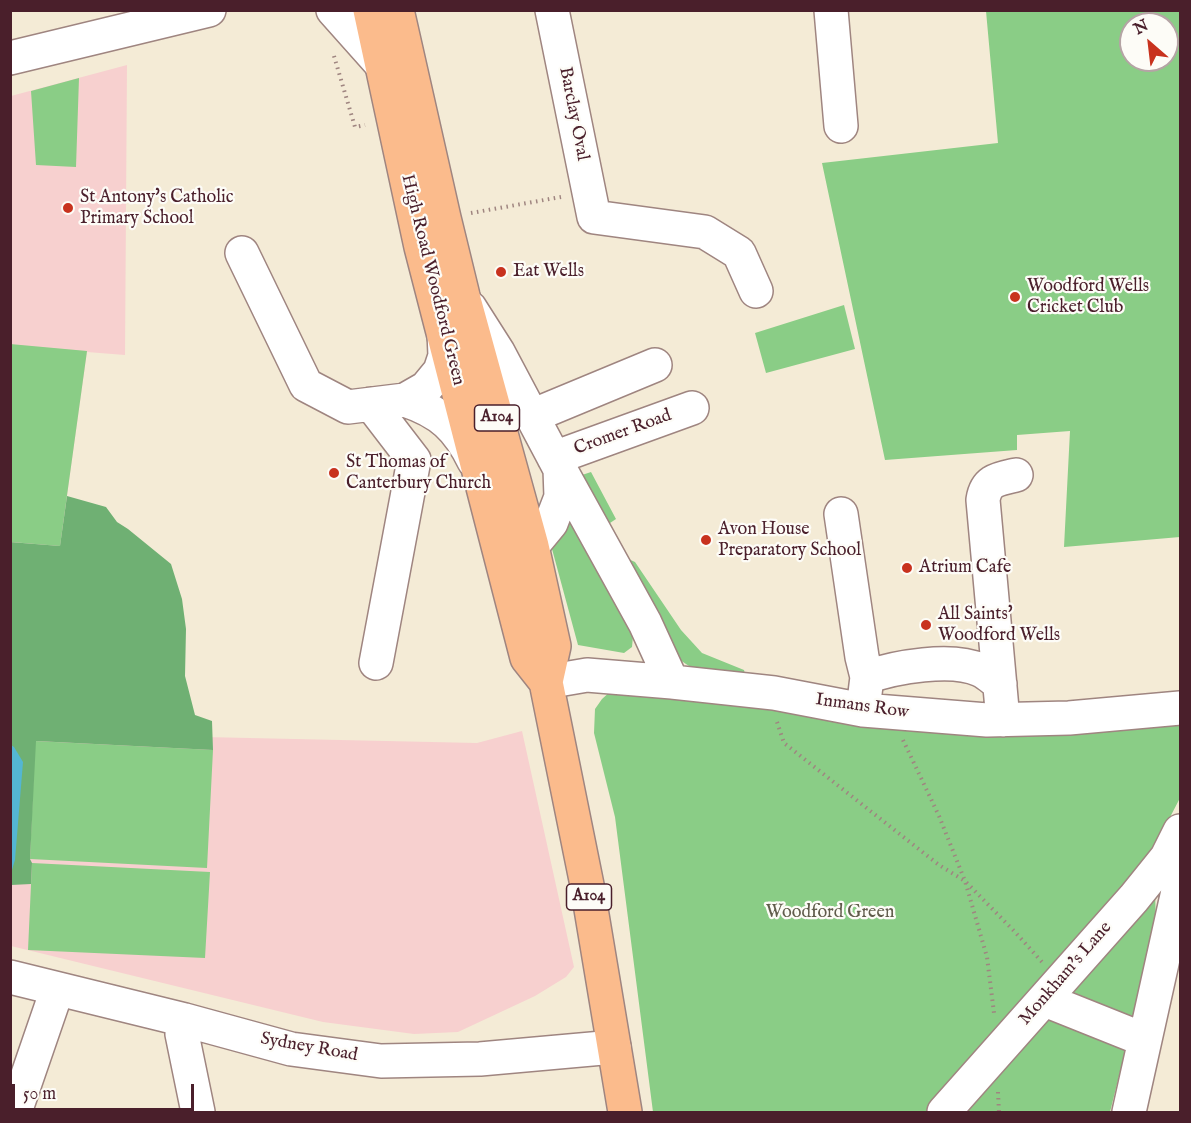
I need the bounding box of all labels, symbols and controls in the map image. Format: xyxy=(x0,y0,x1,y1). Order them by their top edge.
north arrow xyxy=(1119,12,1179,72)
text: N xyxy=(1131,16,1152,40)
street label: Barclay Oval xyxy=(553,65,593,163)
street label: High Road Woodford Green xyxy=(395,172,469,388)
place label: St Antony's Catholic Primary School xyxy=(80,187,234,230)
marker: St Antony's Catholic Primary School xyxy=(61,201,75,215)
place label: Eat Wells xyxy=(513,261,584,283)
marker: Eat Wells xyxy=(494,265,508,279)
place label: Woodford Wells Cricket Club xyxy=(1027,276,1149,318)
marker: Woodford Wells Cricket Club xyxy=(1008,290,1022,304)
road number: A104 xyxy=(474,405,520,431)
street label: Cromer Road xyxy=(571,405,675,461)
place label: St Thomas of Canterbury Church xyxy=(346,452,491,494)
marker: St Thomas of Canterbury Church xyxy=(327,466,341,480)
place label: Avon House Preparatory School xyxy=(718,519,861,562)
marker: Avon House Preparatory School xyxy=(699,533,713,547)
place label: Atrium Cafe xyxy=(919,557,1011,579)
marker: Atrium Cafe xyxy=(900,561,914,575)
place label: All Saints' Woodford Wells xyxy=(938,604,1060,646)
marker: All Saints' Woodford Wells xyxy=(919,618,933,632)
street label: Inmans Row xyxy=(814,690,910,724)
road number: A104 xyxy=(566,884,612,910)
park label: Woodford Green xyxy=(766,902,894,924)
street label: Monkham's Lane xyxy=(1015,918,1117,1030)
street label: Sydney Road xyxy=(259,1029,359,1067)
scale bar xyxy=(15,1072,196,1110)
text: 50 m xyxy=(23,1083,56,1106)

